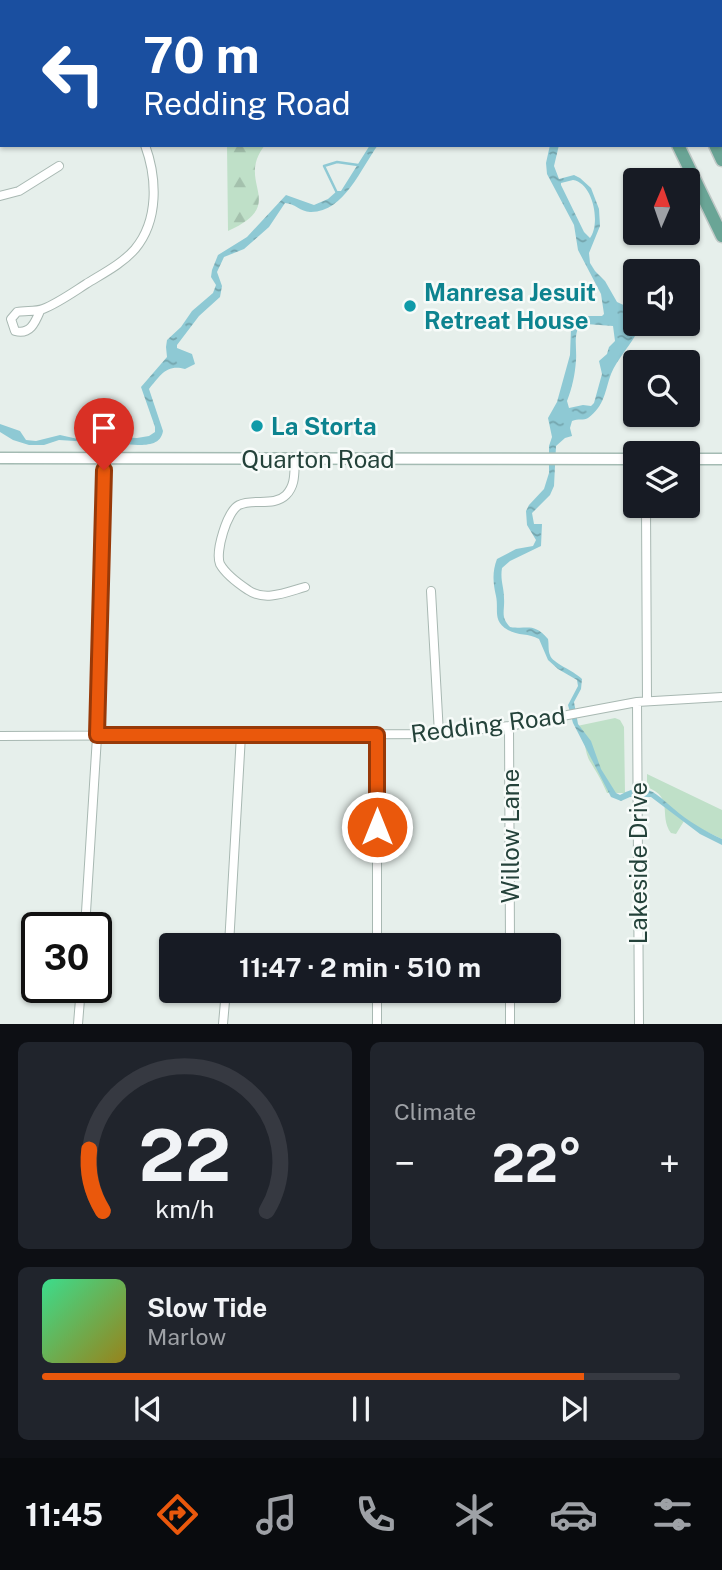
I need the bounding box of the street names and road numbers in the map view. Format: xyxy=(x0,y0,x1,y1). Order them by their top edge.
street label: Quarton Road xyxy=(241,445,395,473)
street label: Redding Road xyxy=(409,701,567,747)
street label: Willow Lane xyxy=(496,769,524,903)
street label: Lakeside Drive xyxy=(624,782,652,944)

